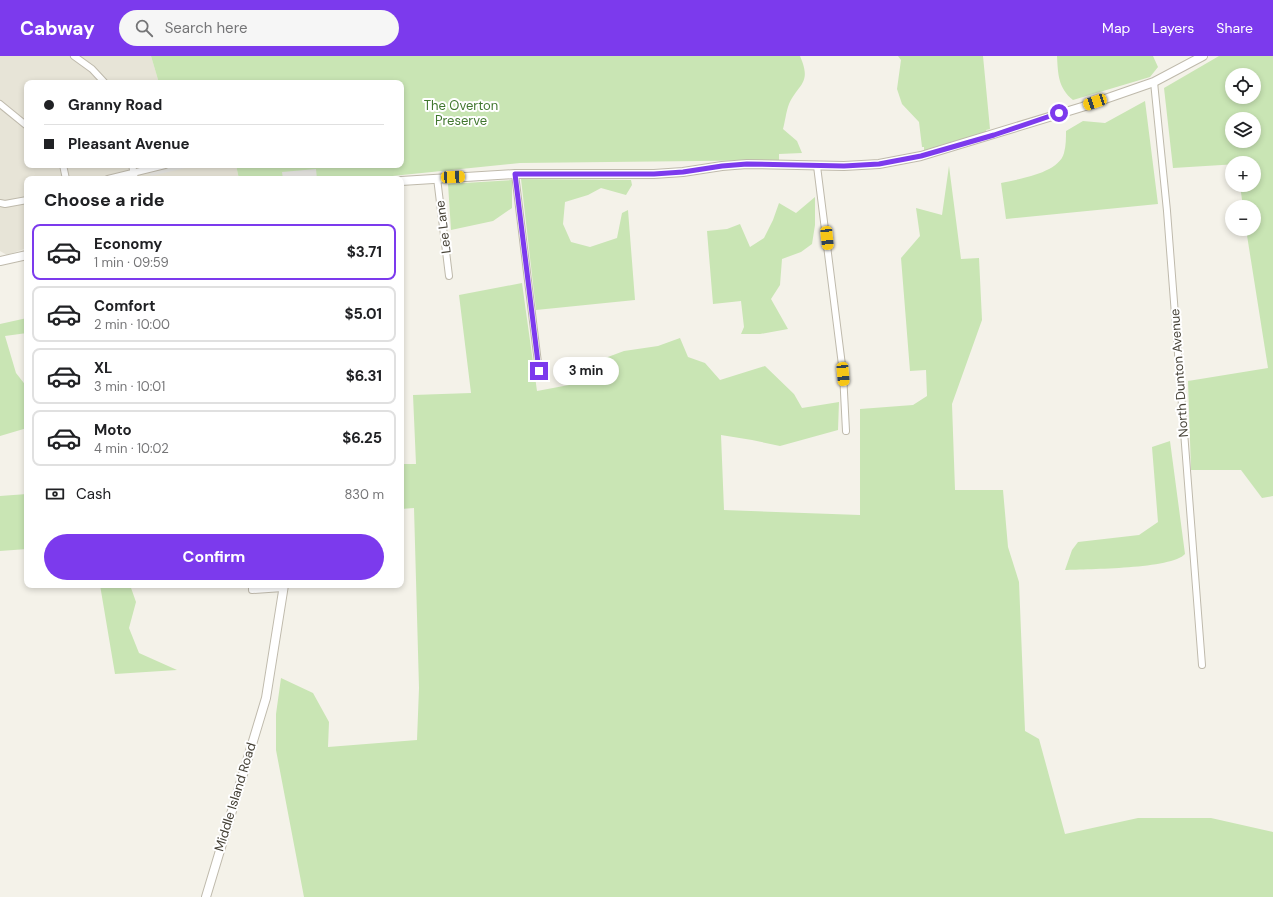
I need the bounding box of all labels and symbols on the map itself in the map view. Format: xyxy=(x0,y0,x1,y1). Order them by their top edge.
car xyxy=(1082,92,1108,112)
park label: The Overton Preserve xyxy=(424,97,498,129)
route start xyxy=(1050,104,1068,122)
car xyxy=(441,170,465,184)
street label: Lee Lane xyxy=(431,199,455,255)
car xyxy=(820,225,834,251)
street label: North Dunton Avenue xyxy=(1166,308,1192,438)
callout: 3 min xyxy=(553,357,619,385)
route end xyxy=(530,362,548,380)
car xyxy=(836,362,850,386)
street label: Middle Island Road xyxy=(210,740,260,854)

